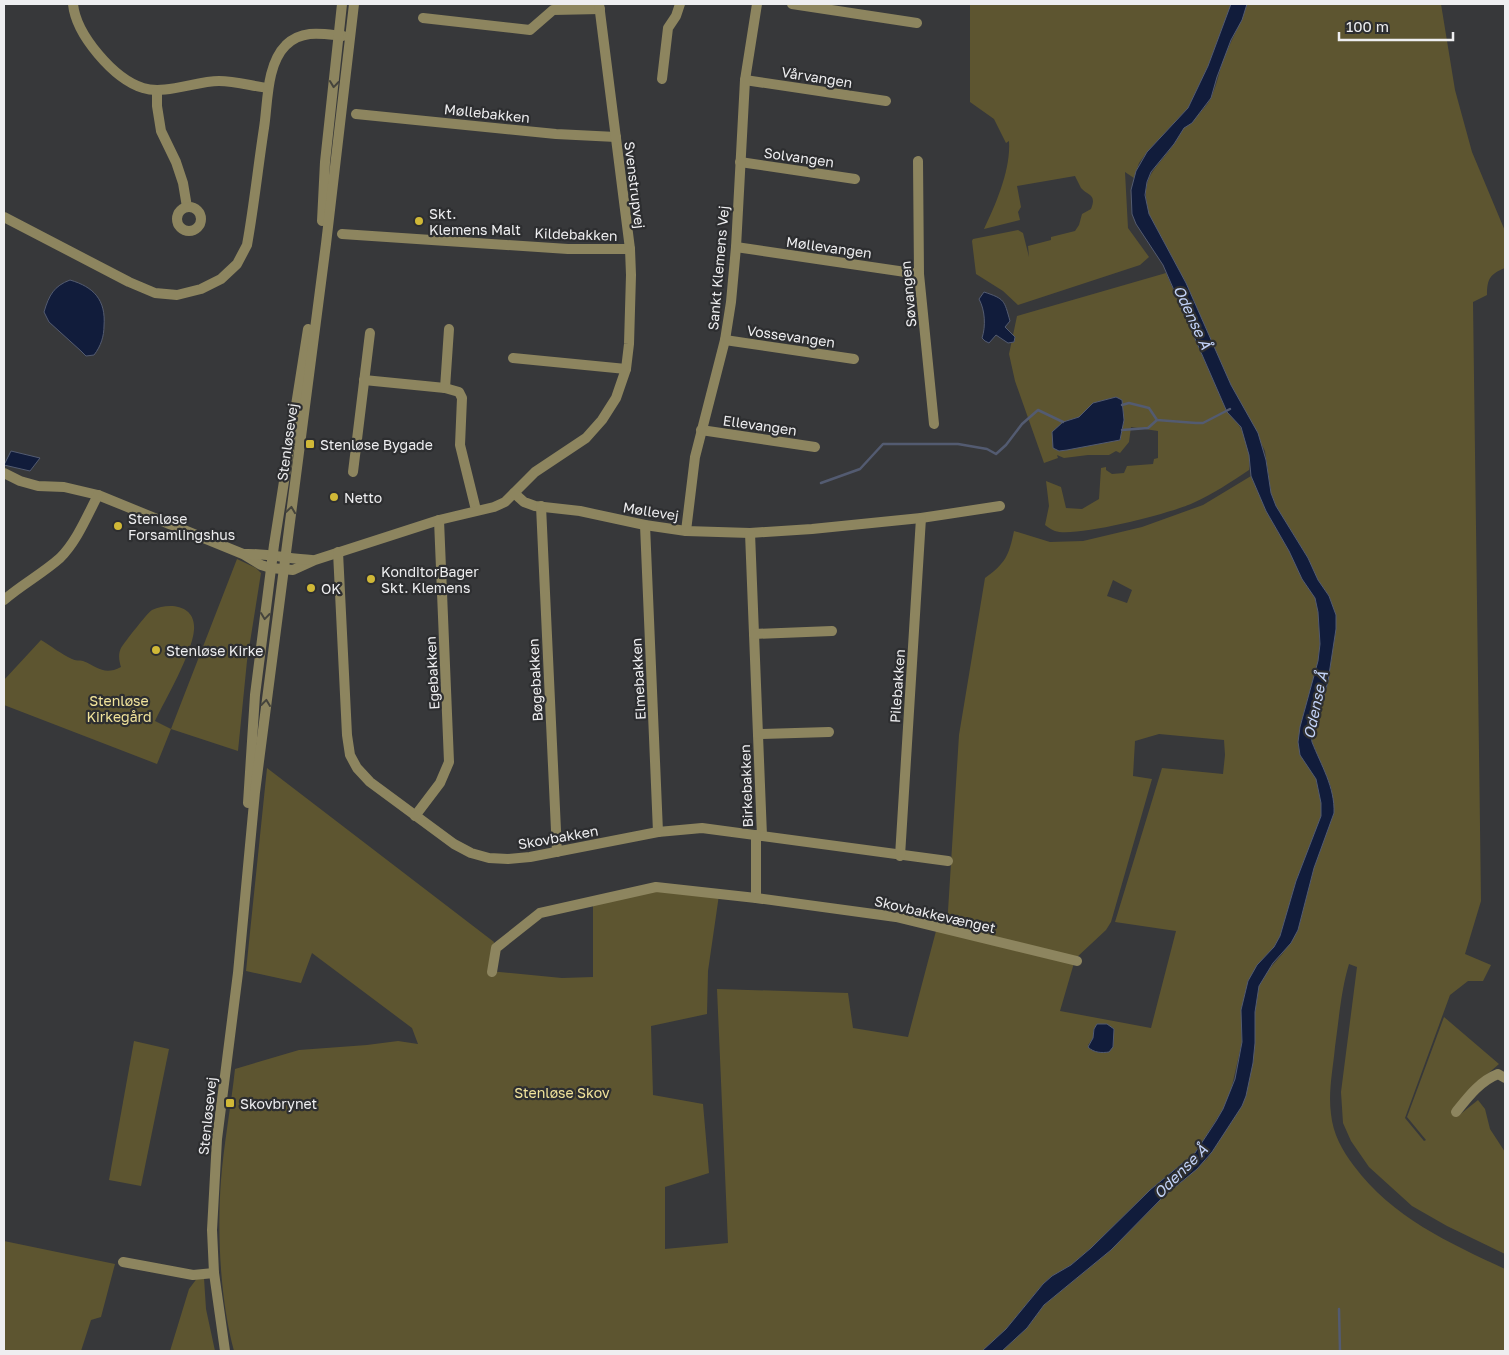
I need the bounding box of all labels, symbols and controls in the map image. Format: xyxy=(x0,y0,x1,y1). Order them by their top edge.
scale bar xyxy=(1339,10,1453,42)
text: 100 m xyxy=(1346,17,1389,35)
street label: Vårvangen xyxy=(780,63,854,91)
one-way arrow xyxy=(329,80,340,88)
street label: Møllebakken xyxy=(443,100,531,126)
street label: Svenstrupvej xyxy=(621,140,649,230)
street label: Solvangen xyxy=(763,144,835,170)
place label: Skt. Klemens Malt xyxy=(429,205,521,238)
street label: Sankt Klemens Vej xyxy=(704,205,732,331)
marker: Skt. Klemens Malt xyxy=(413,215,425,227)
street label: Kildebakken xyxy=(534,224,618,244)
street label: Møllevangen xyxy=(785,233,873,261)
street label: Søvangen xyxy=(897,260,919,328)
water label: Odense Å xyxy=(1170,282,1216,353)
street label: Vossevangen xyxy=(746,321,836,351)
street label: Stenløsevej xyxy=(273,402,301,482)
street label: Ellevangen xyxy=(722,411,798,439)
place label: Stenløse Bygade xyxy=(320,436,433,453)
marker: Stenløse Bygade xyxy=(304,438,316,450)
place label: Netto xyxy=(344,489,382,506)
marker: Netto xyxy=(328,491,340,503)
street label: Møllevej xyxy=(622,498,680,524)
one-way arrow xyxy=(286,505,296,514)
place label: Stenløse Forsamlingshus xyxy=(128,510,235,543)
marker: Stenløse Forsamlingshus xyxy=(112,520,124,532)
place label: KonditorBager Skt. Klemens xyxy=(381,563,479,596)
marker: KonditorBager Skt. Klemens xyxy=(365,573,377,585)
place label: OK xyxy=(321,580,341,597)
marker: OK xyxy=(305,582,317,594)
one-way arrow xyxy=(260,612,271,620)
street label: Egebakken xyxy=(422,636,442,710)
street label: Elmebakken xyxy=(627,637,649,721)
street label: Bøgebakken xyxy=(524,638,546,722)
place label: Stenløse Kirke xyxy=(166,642,263,659)
marker: Stenløse Kirke xyxy=(150,644,162,656)
street label: Pilebakken xyxy=(886,648,908,724)
water label: Odense Å xyxy=(1299,669,1331,740)
park label: Stenløse Kirkegård xyxy=(86,692,152,725)
one-way arrow xyxy=(260,699,271,707)
street label: Birkebakken xyxy=(736,744,756,828)
street label: Skovbakken xyxy=(516,822,600,852)
street label: Skovbakkevænget xyxy=(873,892,997,936)
street label: Stenløsevej xyxy=(194,1076,220,1156)
park label: Stenløse Skov xyxy=(514,1084,610,1101)
place label: Skovbrynet xyxy=(240,1095,317,1112)
marker: Skovbrynet xyxy=(224,1097,236,1109)
water label: Odense Å xyxy=(1149,1140,1211,1202)

